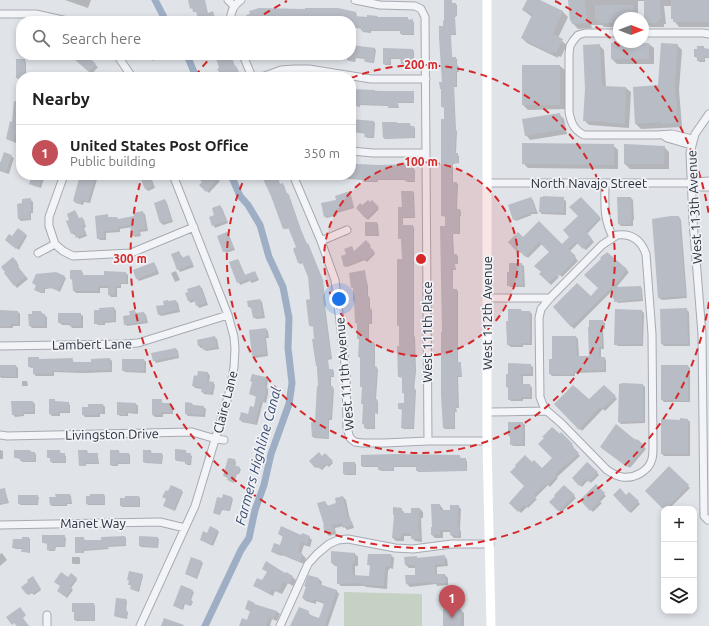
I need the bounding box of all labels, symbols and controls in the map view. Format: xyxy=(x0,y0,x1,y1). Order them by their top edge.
north arrow xyxy=(613,12,649,48)
search box xyxy=(16,16,356,60)
icon: search xyxy=(30,27,52,49)
text: Search here xyxy=(62,30,141,47)
text: 200 m xyxy=(404,58,438,71)
text: Nearby xyxy=(32,89,90,108)
text: United States Post Office xyxy=(70,137,249,154)
text: 1 xyxy=(41,146,49,160)
text: 350 m xyxy=(304,146,340,160)
street label: West 113th Avenue xyxy=(684,150,704,264)
text: Public building xyxy=(70,154,156,168)
text: 100 m xyxy=(404,155,438,168)
street label: North Navajo Street xyxy=(531,176,647,190)
text: 300 m xyxy=(113,252,147,265)
centre of rings xyxy=(414,252,428,266)
street label: West 112th Avenue xyxy=(480,256,494,370)
street label: West 111th Place xyxy=(420,281,434,383)
your location xyxy=(329,289,349,309)
street label: West 111th Avenue xyxy=(332,317,356,431)
street label: Lambert Lane xyxy=(52,336,132,352)
street label: Claire Lane xyxy=(210,369,240,435)
water label: Farmers Highline Canal xyxy=(232,385,284,527)
street label: Livingston Drive xyxy=(65,426,159,442)
map controls xyxy=(661,506,697,614)
button: + xyxy=(661,506,697,542)
street label: Manet Way xyxy=(60,516,126,530)
button: − xyxy=(661,542,697,578)
button: layers xyxy=(661,578,697,614)
pin: 1 xyxy=(439,585,465,618)

